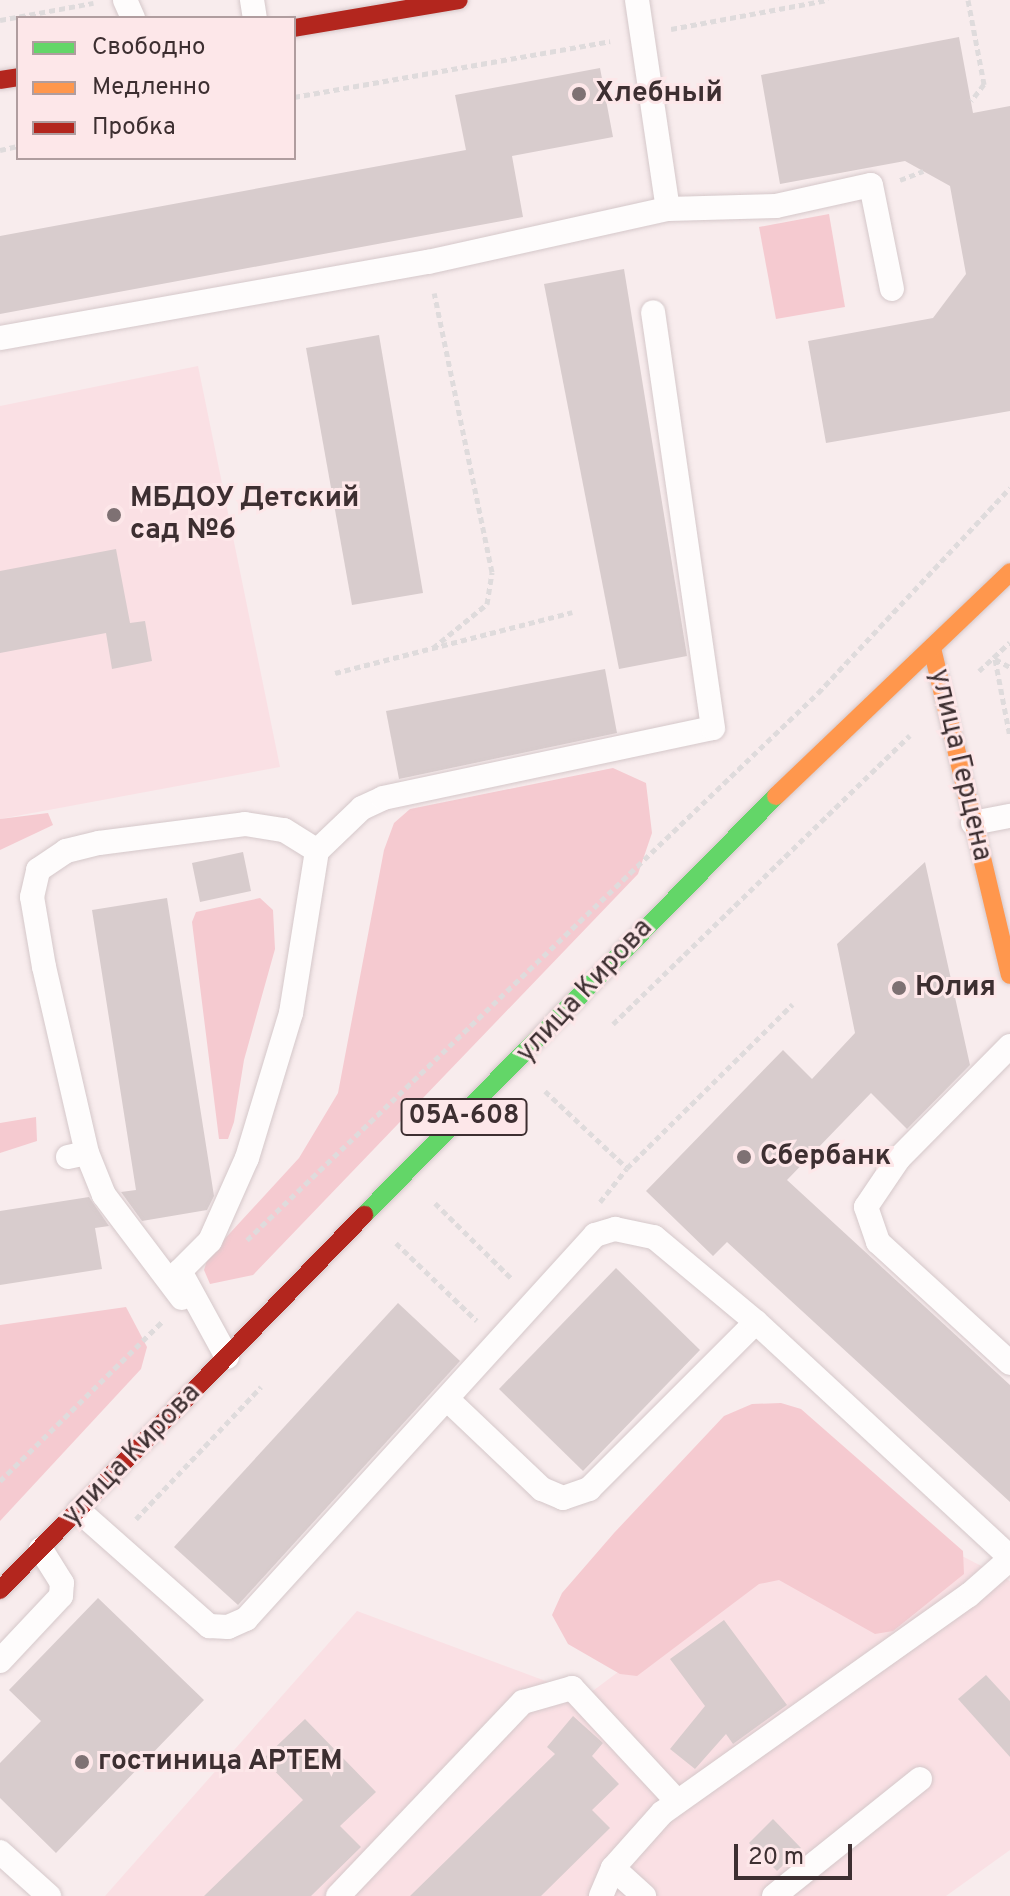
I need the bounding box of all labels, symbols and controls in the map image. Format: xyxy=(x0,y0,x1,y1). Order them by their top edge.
legend xyxy=(16,16,296,160)
text: Свободно xyxy=(92,33,205,63)
text: Медленно xyxy=(92,73,211,103)
place label: Хлебный xyxy=(595,77,723,111)
marker: Хлебный xyxy=(570,85,588,103)
text: Пробка xyxy=(92,113,176,143)
place label: МБДОУ Детский сад №6 xyxy=(130,482,360,548)
marker: МБДОУ Детский сад №6 xyxy=(105,506,123,524)
street label: улица Герцена xyxy=(922,666,998,864)
street label: улица Кирова xyxy=(510,912,660,1070)
place label: Юлия xyxy=(915,971,996,1005)
marker: Юлия xyxy=(890,979,908,997)
road number: 05А-608 xyxy=(400,1095,528,1139)
place label: Сбербанк xyxy=(760,1140,891,1174)
marker: Сбербанк xyxy=(735,1148,753,1166)
street label: улица Кирова xyxy=(56,1377,208,1533)
place label: гостиница АРТЕМ xyxy=(98,1745,344,1779)
marker: гостиница АРТЕМ xyxy=(73,1753,91,1771)
scale bar xyxy=(738,1828,856,1878)
text: 20 m xyxy=(748,1843,804,1873)

